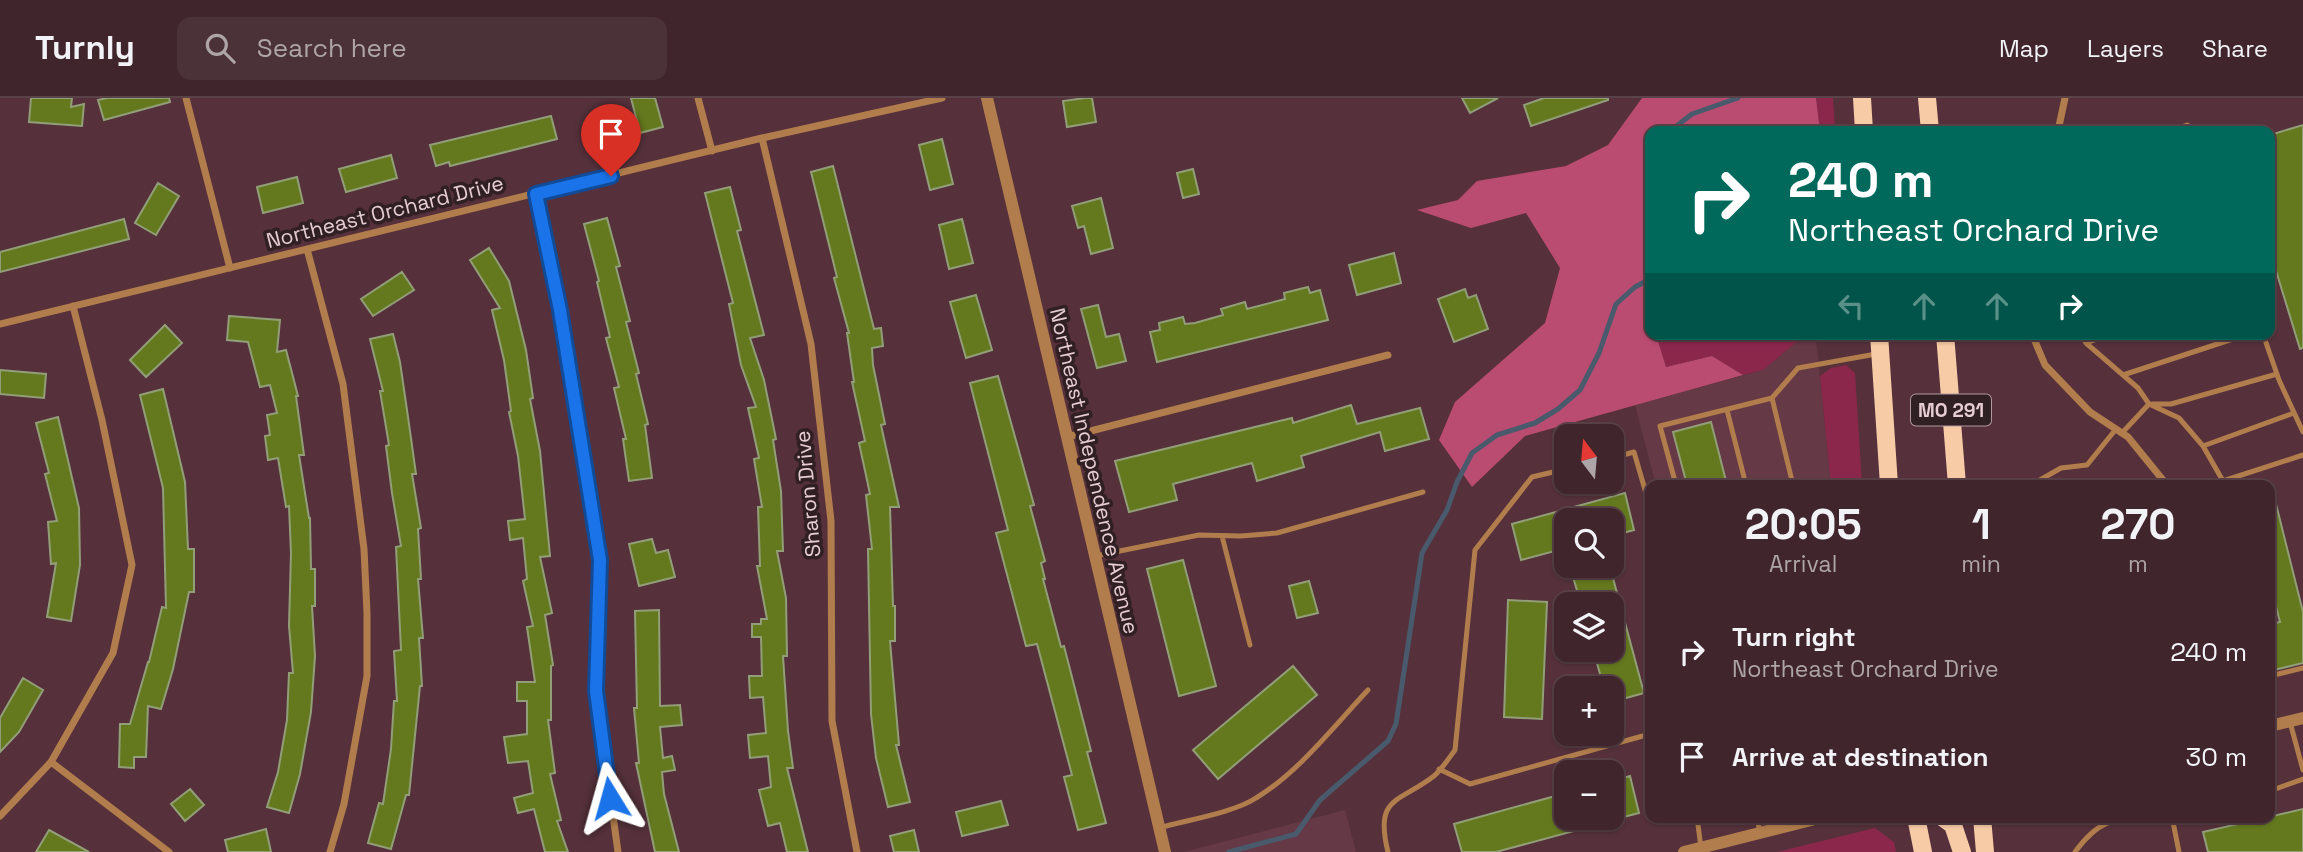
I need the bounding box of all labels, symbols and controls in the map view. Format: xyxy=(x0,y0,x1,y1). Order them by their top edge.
search box xyxy=(177,17,667,80)
text: Turnly xyxy=(35,27,135,69)
icon: search xyxy=(201,29,239,67)
text: Search here xyxy=(257,31,407,65)
text: Map xyxy=(1999,33,2049,64)
text: Layers xyxy=(2087,33,2164,64)
text: Share xyxy=(2202,33,2268,64)
pin xyxy=(581,104,641,176)
icon: arrive xyxy=(592,115,630,153)
text: 240 m xyxy=(1788,149,1934,211)
icon: right xyxy=(1673,154,1764,245)
street label: Northeast Orchard Drive xyxy=(263,169,506,254)
text: Northeast Orchard Drive xyxy=(1788,210,2159,250)
icon: left xyxy=(1832,287,1870,325)
icon: ahead xyxy=(1905,287,1943,325)
icon: ahead xyxy=(1978,287,2016,325)
icon: right xyxy=(2051,287,2089,325)
street label: Northeast Independence Avenue xyxy=(1044,305,1145,636)
road number: MO 291 xyxy=(1911,394,1991,426)
north arrow xyxy=(1554,424,1624,494)
map controls xyxy=(1554,424,1624,830)
street label: Sharon Drive xyxy=(789,430,826,558)
text: 20:05 xyxy=(1745,498,1862,551)
text: 1 xyxy=(1972,498,1991,551)
text: 270 xyxy=(2101,498,2175,551)
button: search xyxy=(1554,508,1624,578)
text: Arrival xyxy=(1769,549,1837,579)
text: min xyxy=(1961,549,2001,579)
text: m xyxy=(2128,549,2148,579)
button: layers xyxy=(1554,592,1624,662)
text: Turn right xyxy=(1732,620,1856,654)
icon: right xyxy=(1673,633,1711,671)
text: 240 m xyxy=(2170,635,2247,669)
text: Northeast Orchard Drive xyxy=(1732,654,1999,684)
button: + xyxy=(1554,676,1624,746)
icon: arrive xyxy=(1673,738,1711,776)
text: Arrive at destination xyxy=(1732,740,1989,774)
text: 30 m xyxy=(2186,740,2247,774)
button: − xyxy=(1554,760,1624,830)
position arrow xyxy=(573,761,647,835)

